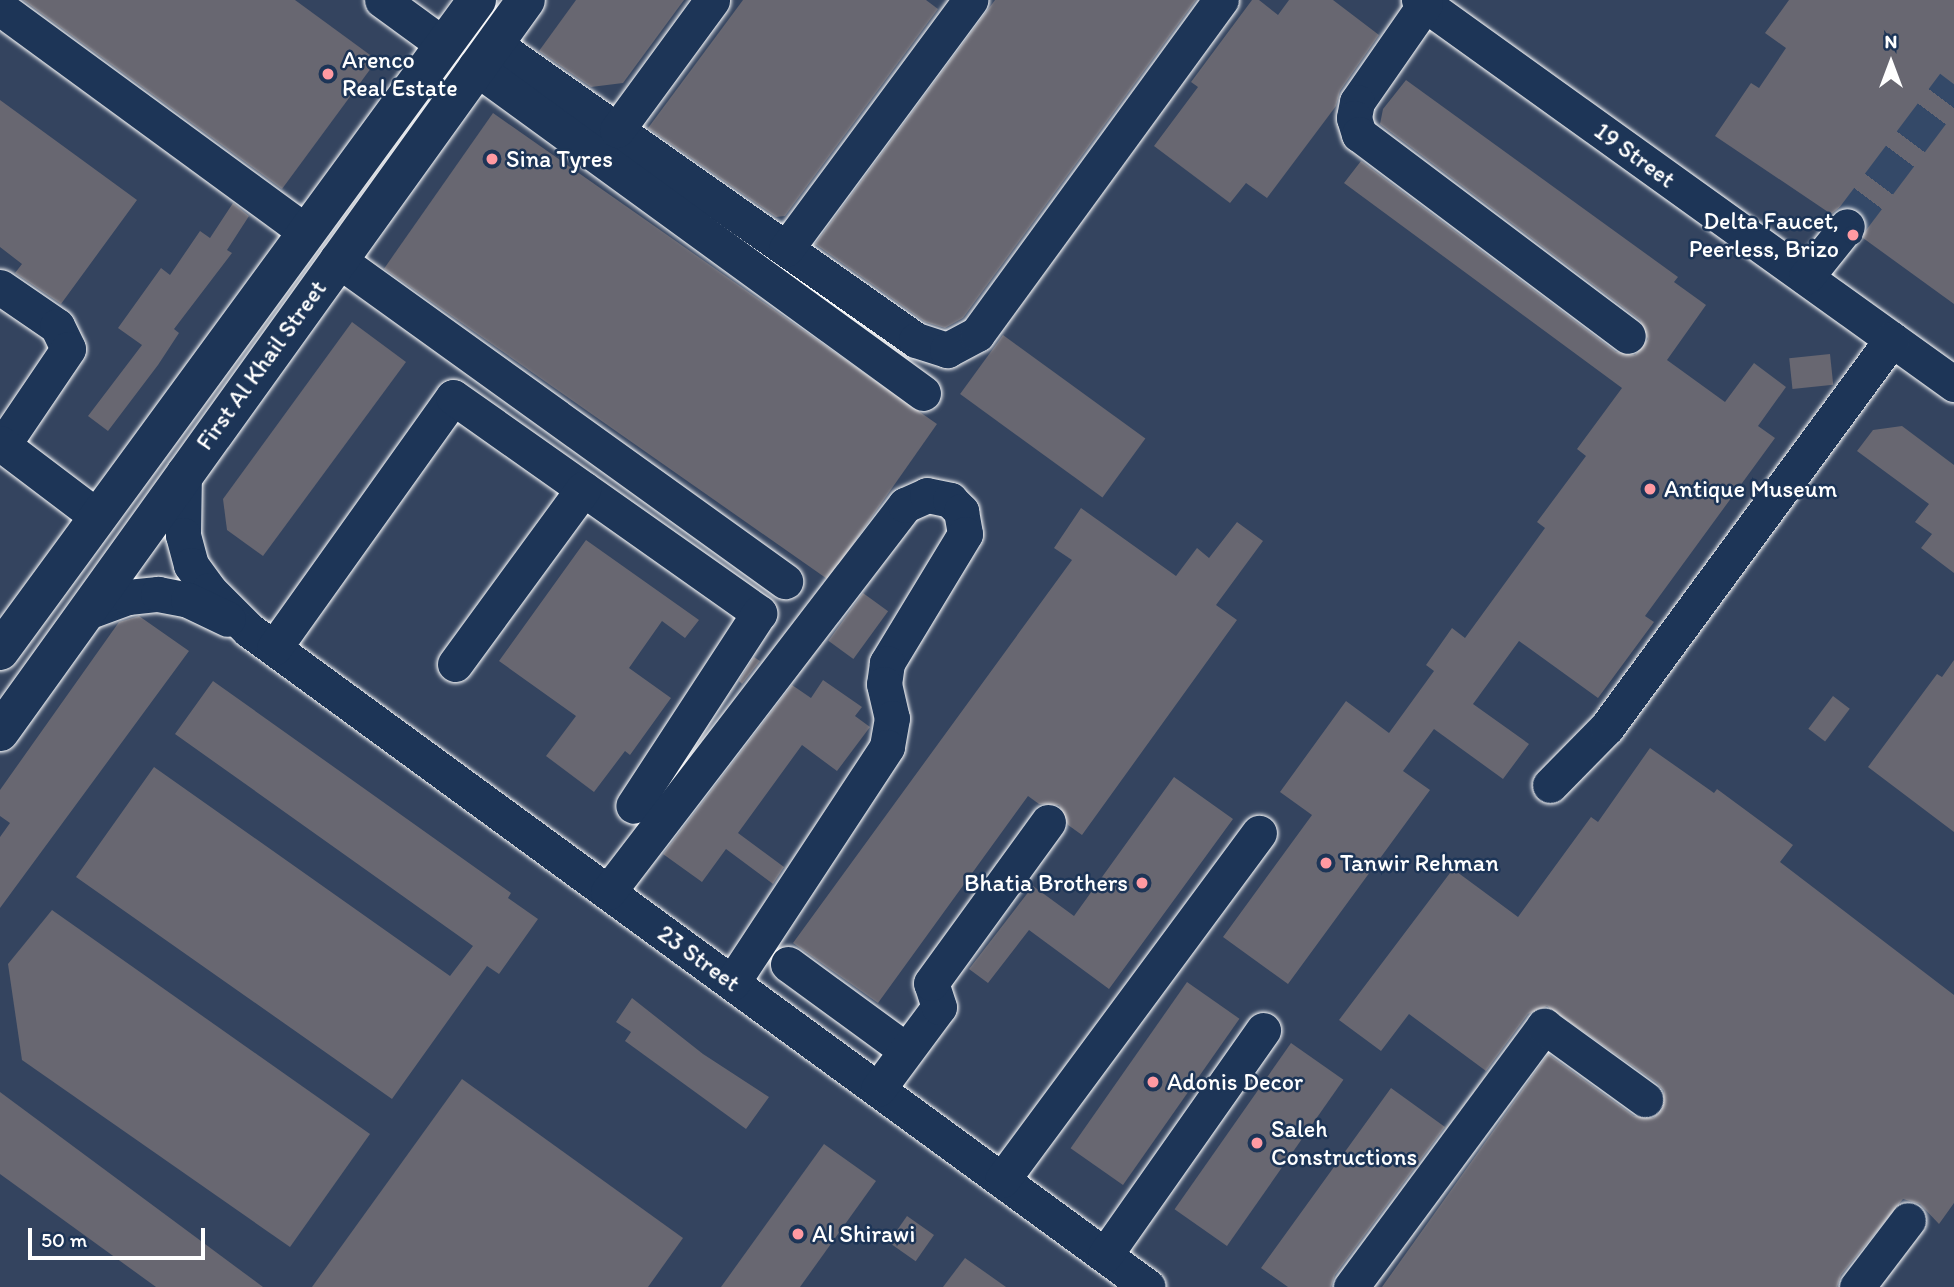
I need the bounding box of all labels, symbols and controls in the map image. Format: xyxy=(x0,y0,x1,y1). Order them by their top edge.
north arrow xyxy=(1856,28,1926,98)
text: N xyxy=(1885,30,1897,53)
place label: Arenco Real Estate xyxy=(342,46,458,102)
marker: Arenco Real Estate xyxy=(320,66,336,82)
street label: 19 Street xyxy=(1589,116,1681,194)
place label: Sina Tyres xyxy=(506,145,610,173)
marker: Sina Tyres xyxy=(484,151,500,167)
place label: Delta Faucet, Peerless, Brizo xyxy=(1688,207,1839,263)
marker: Delta Faucet, Peerless, Brizo xyxy=(1845,227,1861,243)
street label: First Al Khail Street xyxy=(190,274,332,456)
place label: Antique Museum xyxy=(1664,475,1837,503)
marker: Antique Museum xyxy=(1642,481,1658,497)
place label: Tanwir Rehman xyxy=(1340,849,1498,877)
marker: Tanwir Rehman xyxy=(1318,855,1334,871)
place label: Bhatia Brothers xyxy=(963,869,1128,897)
marker: Bhatia Brothers xyxy=(1134,875,1150,891)
street label: 23 Street xyxy=(652,919,746,997)
place label: Adonis Decor xyxy=(1167,1068,1303,1096)
marker: Adonis Decor xyxy=(1145,1074,1161,1090)
place label: Saleh Constructions xyxy=(1271,1115,1417,1171)
marker: Saleh Constructions xyxy=(1249,1135,1265,1151)
scale bar xyxy=(32,1214,208,1258)
place label: Al Shirawi xyxy=(812,1220,915,1248)
marker: Al Shirawi xyxy=(790,1226,806,1242)
text: 50 m xyxy=(41,1227,87,1252)

